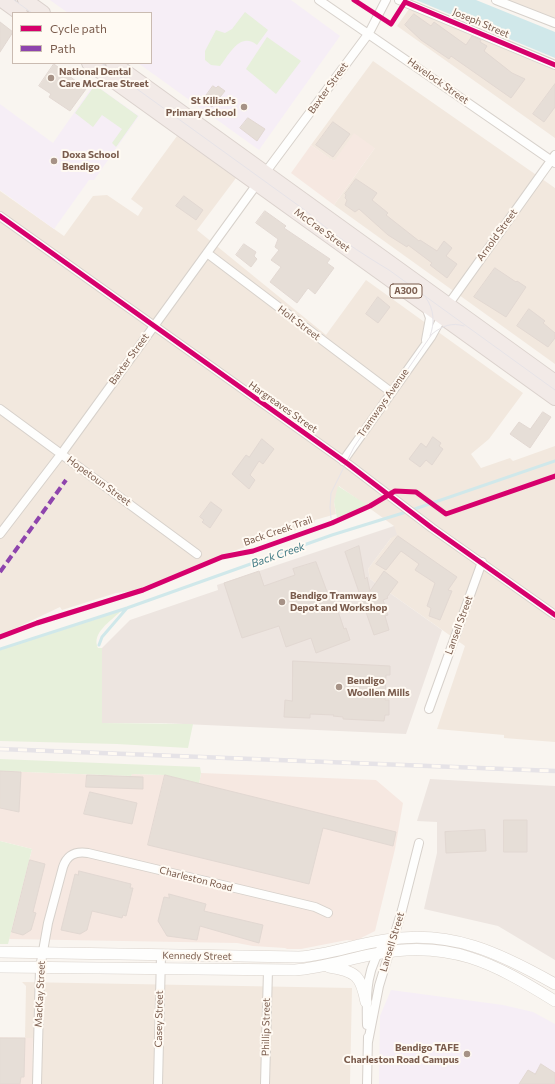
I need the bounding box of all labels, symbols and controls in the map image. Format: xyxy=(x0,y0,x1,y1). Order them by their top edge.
street label: Joseph Street xyxy=(451,6,511,40)
legend xyxy=(12,12,152,64)
text: Cycle path xyxy=(50,21,107,35)
text: Path xyxy=(50,41,76,55)
street label: Havelock Street xyxy=(405,55,471,107)
street label: Baxter Street xyxy=(305,60,351,116)
place label: National Dental Care McCrae Street xyxy=(59,66,149,90)
marker: National Dental Care McCrae Street xyxy=(46,73,56,83)
place label: St Kilian's Primary School xyxy=(166,95,236,118)
marker: St Kilian's Primary School xyxy=(239,102,249,112)
place label: Doxa School Bendigo xyxy=(62,149,119,172)
marker: Doxa School Bendigo xyxy=(49,156,59,166)
street label: McCrae Street xyxy=(292,206,352,254)
street label: Arnold Street xyxy=(474,207,520,263)
road number: A300 xyxy=(390,284,422,298)
street label: Holt Street xyxy=(275,303,323,343)
street label: Baxter Street xyxy=(106,331,152,387)
street label: Tramways Avenue xyxy=(355,366,411,440)
street label: Hargreaves Street xyxy=(246,379,320,435)
street label: Hopetoun Street xyxy=(65,454,133,508)
street label: Back Creek Trail xyxy=(242,514,314,548)
water label: Back Creek xyxy=(250,540,306,570)
place label: Bendigo Tramways Depot and Workshop xyxy=(290,590,387,614)
street label: Lansell Street xyxy=(443,594,475,656)
marker: Bendigo Tramways Depot and Workshop xyxy=(277,597,287,607)
place label: Bendigo Woollen Mills xyxy=(347,675,410,698)
marker: Bendigo Woollen Mills xyxy=(334,682,344,692)
street label: Charleston Road xyxy=(158,864,234,894)
street label: Lansell Street xyxy=(377,911,407,973)
street label: Kennedy Street xyxy=(162,949,232,963)
street label: MacKay Street xyxy=(32,960,48,1028)
street label: Casey Street xyxy=(153,990,165,1048)
street label: Phillip Street xyxy=(259,998,273,1056)
place label: Bendigo TAFE Charleston Road Campus xyxy=(344,1042,459,1066)
marker: Bendigo TAFE Charleston Road Campus xyxy=(462,1049,472,1059)

